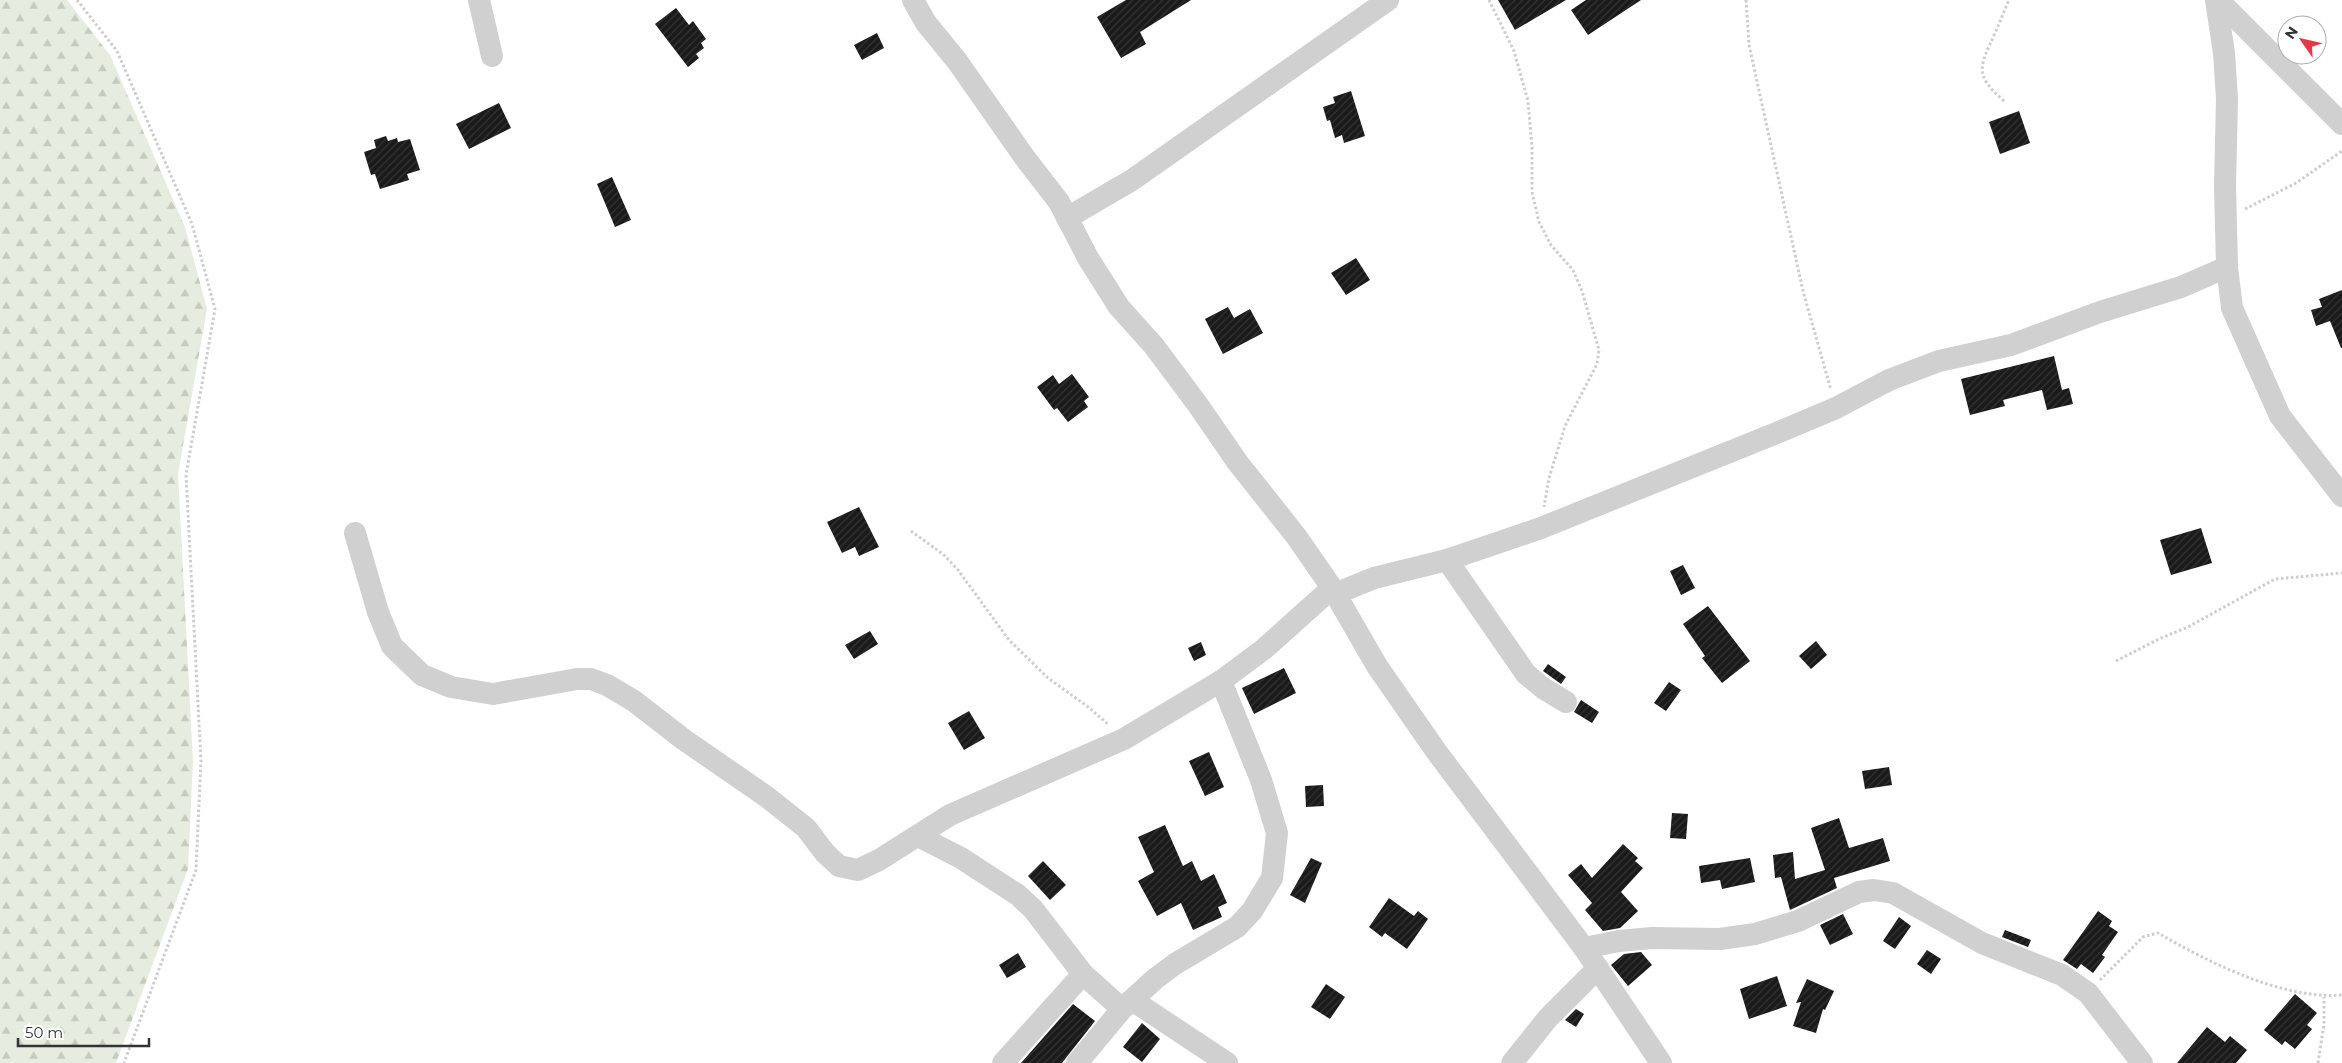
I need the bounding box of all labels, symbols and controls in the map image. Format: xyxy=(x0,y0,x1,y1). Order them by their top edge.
north arrow xyxy=(2277,15,2327,65)
text: N xyxy=(2281,23,2302,42)
scale bar xyxy=(18,1016,149,1048)
text: 50 m xyxy=(25,1023,63,1042)

